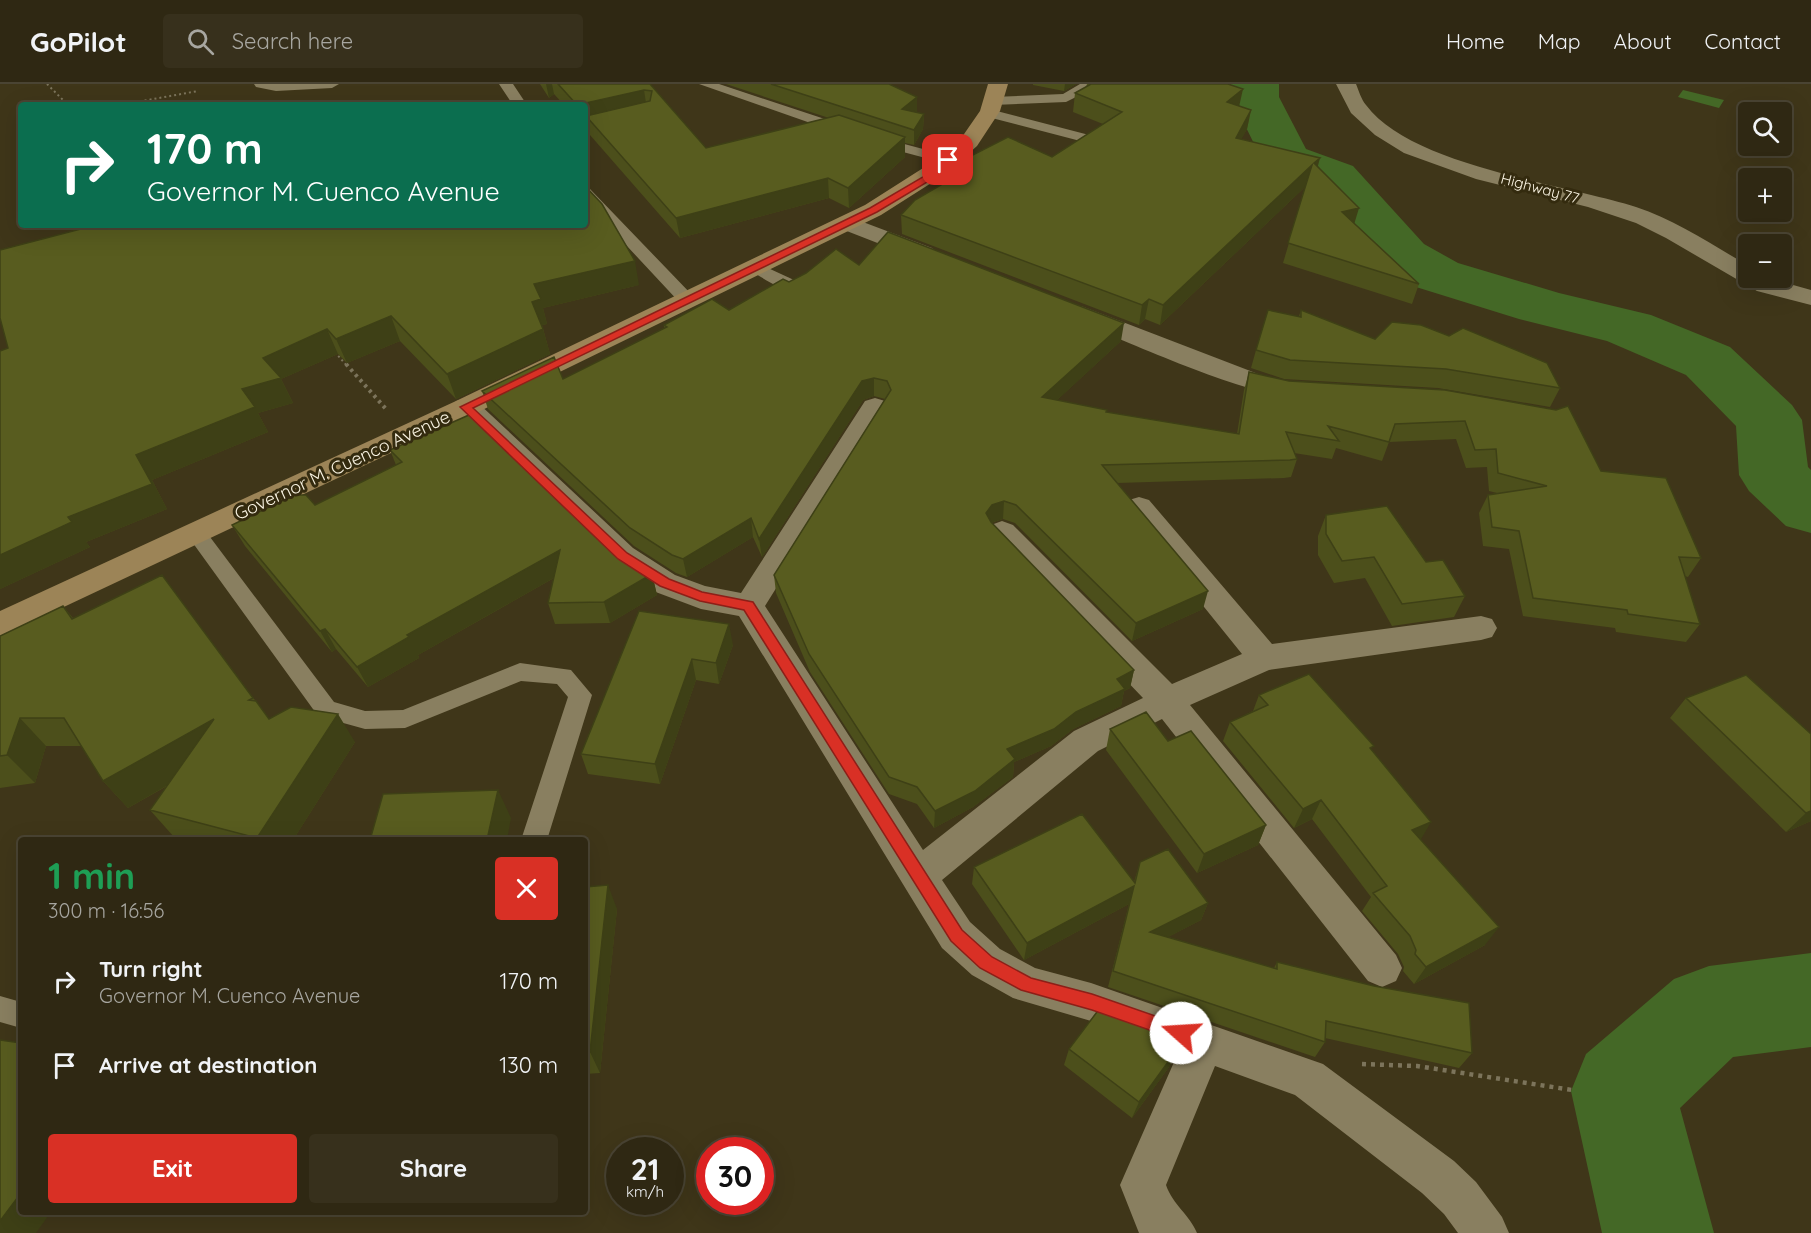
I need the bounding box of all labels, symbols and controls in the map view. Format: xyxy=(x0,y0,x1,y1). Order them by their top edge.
search box xyxy=(163,14,583,68)
text: GoPilot xyxy=(30,24,127,59)
icon: search xyxy=(184,25,217,58)
text: Search here xyxy=(232,27,353,55)
text: Home xyxy=(1446,28,1505,54)
text: Map xyxy=(1538,28,1581,54)
text: About xyxy=(1614,28,1672,54)
text: Contact xyxy=(1705,28,1781,54)
map controls xyxy=(1738,102,1792,288)
button: search xyxy=(1738,102,1792,156)
text: 170 m xyxy=(147,122,263,175)
icon: right xyxy=(48,126,126,204)
pin xyxy=(922,134,973,185)
icon: arrive xyxy=(931,143,964,176)
street label: Highway 77 xyxy=(1499,168,1582,208)
button: + xyxy=(1738,168,1792,222)
text: Governor M. Cuenco Avenue xyxy=(147,174,500,208)
button: − xyxy=(1738,234,1792,288)
street label: Governor M. Cuenco Avenue xyxy=(231,405,453,525)
text: 1 min xyxy=(48,853,135,898)
button: close xyxy=(495,857,558,920)
text: 300 m · 16:56 xyxy=(48,898,164,923)
text: Turn right xyxy=(99,955,203,983)
icon: right xyxy=(48,965,81,998)
text: 170 m xyxy=(499,967,558,995)
text: Governor M. Cuenco Avenue xyxy=(99,983,360,1008)
position arrow xyxy=(1149,1001,1213,1065)
icon: arrive xyxy=(48,1049,81,1082)
text: Arrive at destination xyxy=(99,1051,317,1079)
text: 130 m xyxy=(499,1051,558,1079)
button: Exit xyxy=(48,1134,297,1203)
button: Share xyxy=(309,1134,558,1203)
speed limit sign: 30 xyxy=(696,1137,774,1215)
text: 21 xyxy=(631,1150,659,1188)
text: km/h xyxy=(626,1182,664,1201)

